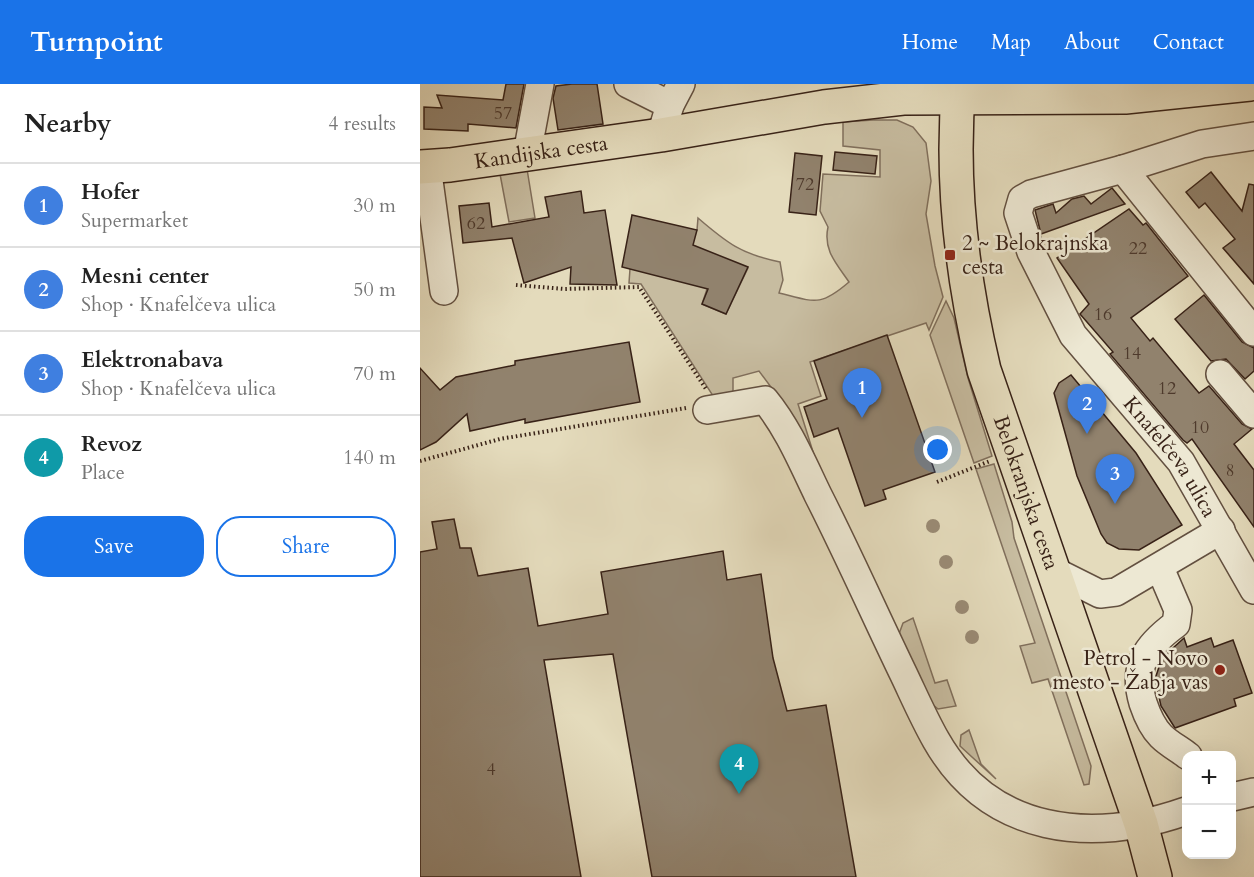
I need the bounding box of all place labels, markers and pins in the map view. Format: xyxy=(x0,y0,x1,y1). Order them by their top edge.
place label: 2 ~ Belokrajnska cesta xyxy=(962,229,1108,282)
marker: 2 ~ Belokrajnska cesta xyxy=(943,248,957,262)
pin: 1 xyxy=(842,368,882,418)
pin: 2 xyxy=(1068,384,1106,434)
pin: 3 xyxy=(1096,454,1134,504)
place label: Petrol - Novo mesto - Žabja vas xyxy=(1052,644,1208,697)
marker: Petrol - Novo mesto - Žabja vas xyxy=(1213,663,1227,677)
pin: 4 xyxy=(720,744,758,794)

